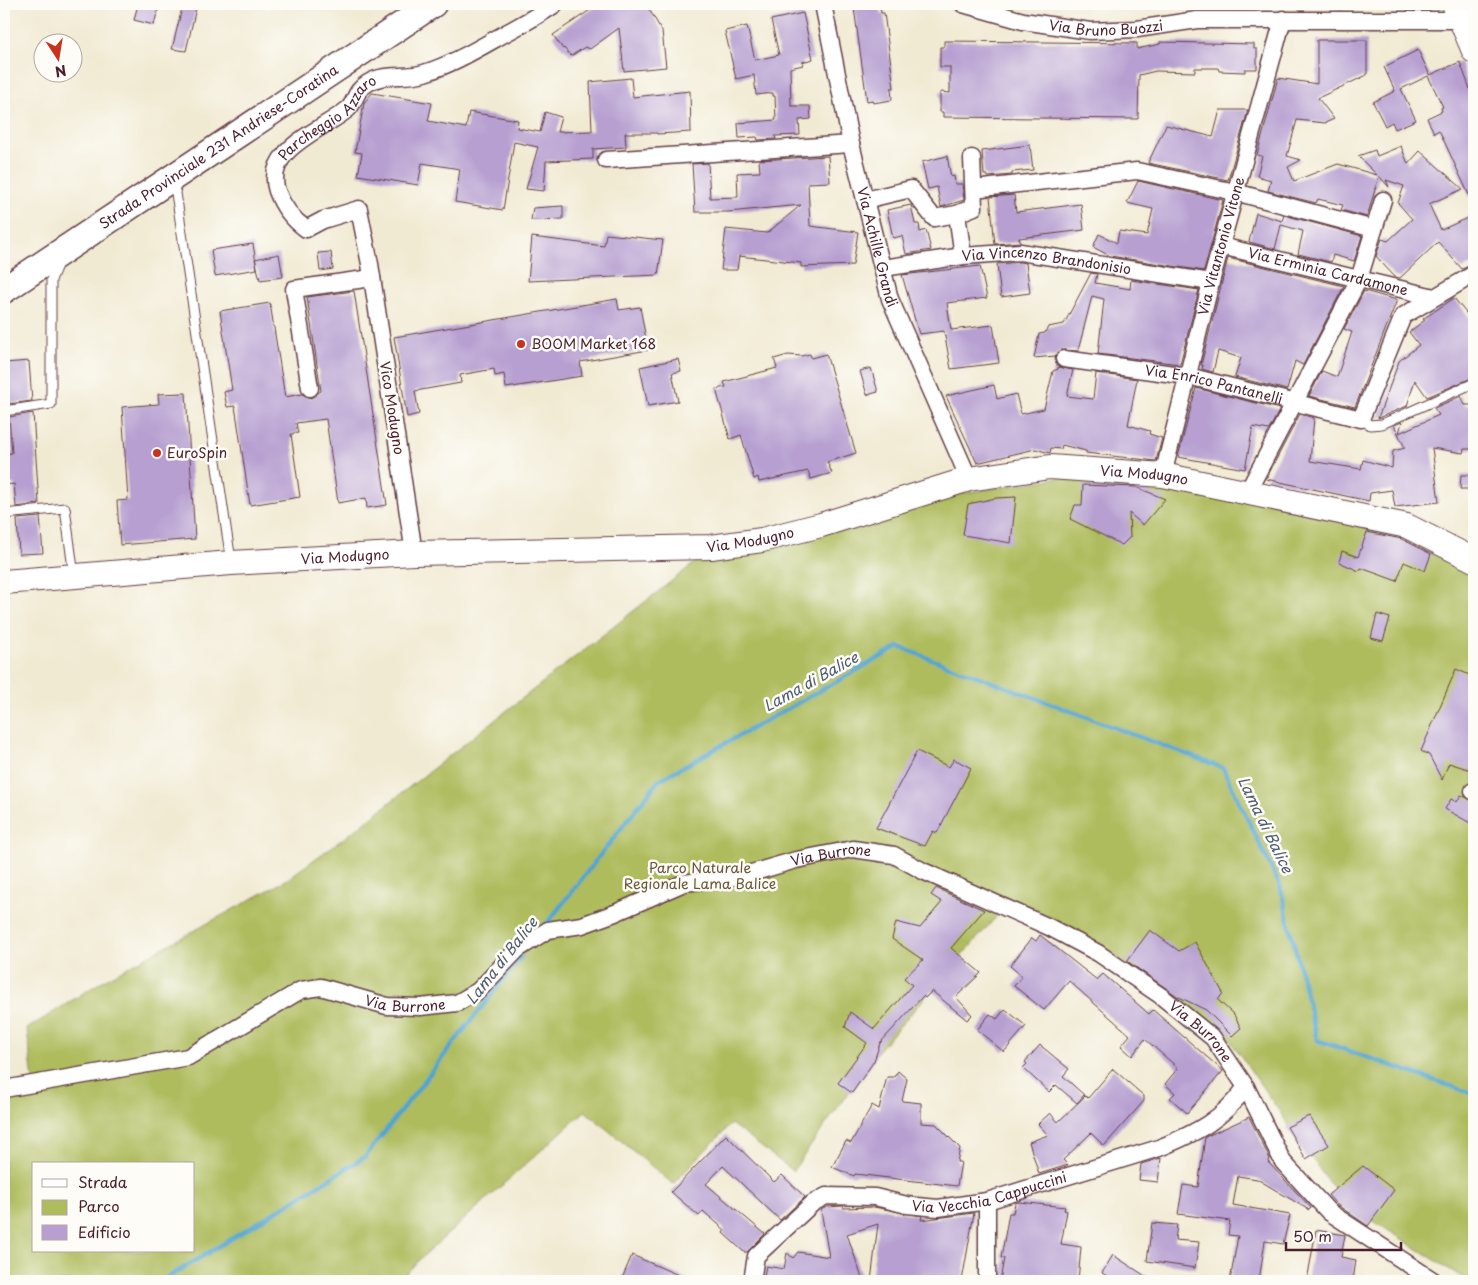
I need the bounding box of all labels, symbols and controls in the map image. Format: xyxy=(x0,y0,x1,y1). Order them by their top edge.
street label: Via Bruno Buozzi xyxy=(1047,14,1165,41)
north arrow xyxy=(32,32,82,82)
street label: Strada Provinciale 231 Andriese-Coratina xyxy=(95,59,342,234)
text: N xyxy=(53,60,68,83)
street label: Parcheggio Azzaro xyxy=(273,69,380,165)
street label: Via Vitantonio Vitone xyxy=(1192,174,1249,318)
street label: Via Achille Grandi xyxy=(852,184,903,311)
street label: Via Vincenzo Brandonisio xyxy=(961,241,1133,279)
street label: Via Erminia Cardamone xyxy=(1246,242,1411,301)
place label: BOOM Market 168 xyxy=(531,333,656,354)
marker: BOOM Market 168 xyxy=(515,338,527,350)
street label: Via Enrico Pantanelli xyxy=(1144,359,1285,409)
street label: Vico Modugno xyxy=(375,360,410,456)
place label: EuroSpin xyxy=(167,442,227,463)
marker: EuroSpin xyxy=(151,447,163,459)
street label: Via Modugno xyxy=(1099,460,1190,490)
street label: Via Modugno xyxy=(705,521,796,558)
street label: Via Modugno xyxy=(300,543,390,569)
water label: Lama di Balice xyxy=(759,645,863,716)
water label: Lama di Balice xyxy=(1233,772,1300,878)
street label: Via Burrone xyxy=(788,838,873,871)
park label: Parco Naturale Regionale Lama Balice xyxy=(624,857,776,894)
water label: Lama di Balice xyxy=(459,911,543,1009)
street label: Via Burrone xyxy=(362,989,447,1017)
street label: Via Burrone xyxy=(1165,995,1237,1066)
legend xyxy=(32,1162,195,1252)
street label: Via Vecchia Cappuccini xyxy=(911,1166,1069,1218)
text: Strada xyxy=(78,1170,128,1193)
text: Parco xyxy=(78,1194,120,1217)
text: Edificio xyxy=(78,1220,131,1243)
scale bar xyxy=(1286,1220,1400,1252)
text: 50 m xyxy=(1293,1224,1332,1247)

